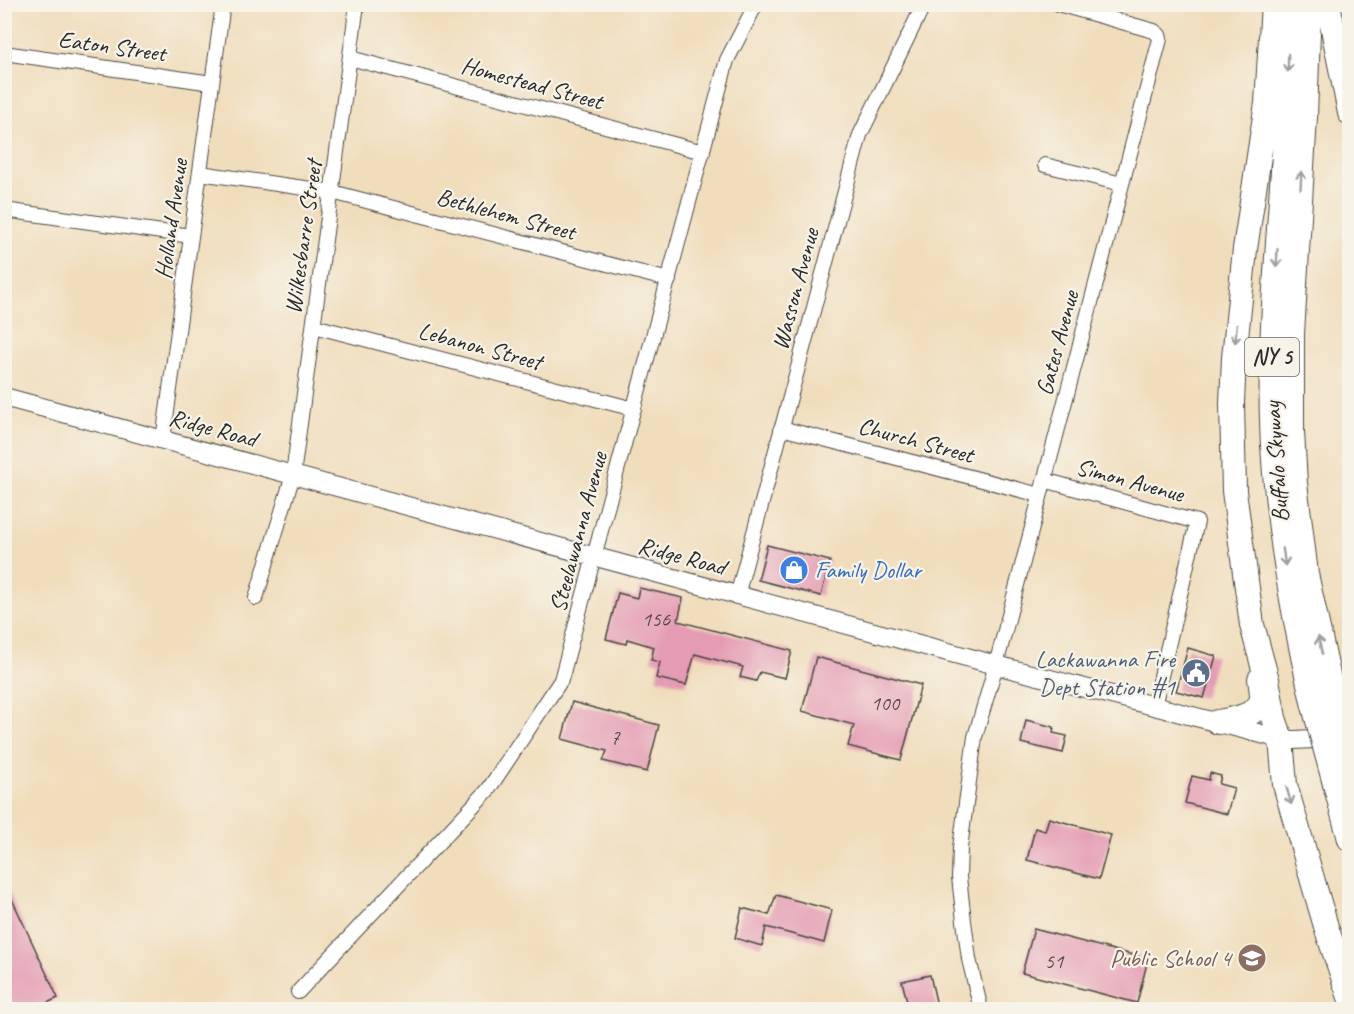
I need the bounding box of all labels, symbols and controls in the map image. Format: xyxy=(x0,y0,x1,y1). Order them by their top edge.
street label: Eaton Street xyxy=(56,24,170,69)
street label: Homestead Street xyxy=(458,50,608,117)
one-way arrow xyxy=(1282,52,1294,72)
street label: Holland Avenue xyxy=(148,155,195,281)
street label: Wilkesbarre Street xyxy=(277,155,329,316)
one-way arrow xyxy=(1296,170,1307,190)
street label: Bethlehem Street xyxy=(433,181,581,247)
street label: Wasson Avenue xyxy=(764,223,826,353)
one-way arrow xyxy=(1271,247,1282,267)
street label: Gates Avenue xyxy=(1029,285,1086,399)
street label: Lebanon Street xyxy=(415,315,548,378)
one-way arrow xyxy=(1230,323,1241,343)
road number: NY 5 xyxy=(1245,338,1299,376)
street label: Buffalo Skyway xyxy=(1257,399,1295,523)
street label: Ridge Road xyxy=(166,402,263,455)
street label: Church Street xyxy=(855,410,979,470)
street label: Steelawanna Avenue xyxy=(542,447,614,615)
street label: Simon Avenue xyxy=(1073,451,1189,509)
street label: Ridge Road xyxy=(635,530,732,583)
one-way arrow xyxy=(1279,546,1290,566)
shop icon: Family Dollar xyxy=(778,554,810,586)
place label: Family Dollar xyxy=(815,555,924,585)
house number: 156 xyxy=(642,606,671,632)
one-way arrow xyxy=(1314,636,1326,655)
place label: Lackawanna Fire Dept Station #1 xyxy=(1035,644,1177,702)
public building icon: Lackawanna Fire Dept Station #1 xyxy=(1180,657,1212,689)
house number: 100 xyxy=(871,690,901,716)
house number: 7 xyxy=(610,724,621,750)
one-way arrow xyxy=(1284,787,1295,806)
school or university icon: Public School 4 xyxy=(1236,942,1268,974)
place label: Public School 4 xyxy=(1110,943,1233,973)
house number: 51 xyxy=(1045,948,1065,974)

